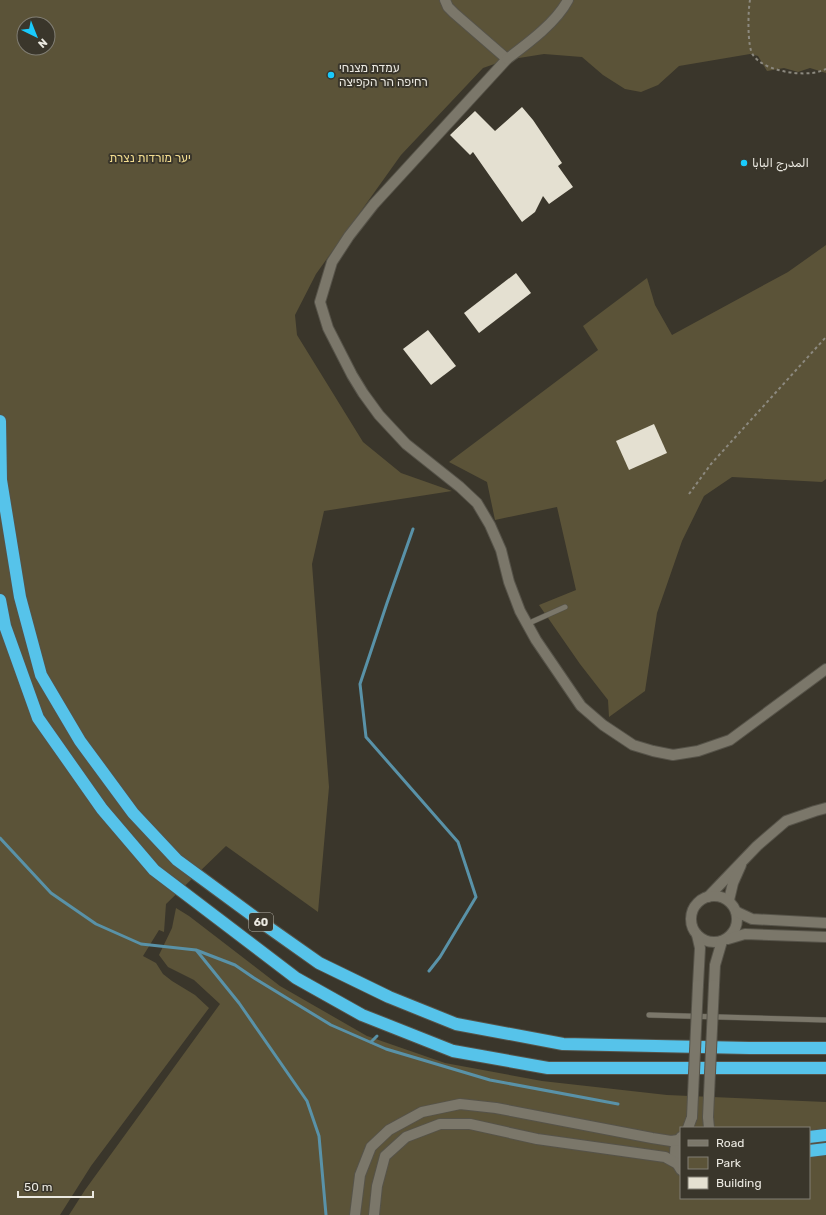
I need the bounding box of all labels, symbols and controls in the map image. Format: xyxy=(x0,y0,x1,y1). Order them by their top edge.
north arrow xyxy=(16,16,56,56)
text: N xyxy=(35,35,50,50)
place label: עמדת מצנחי רחיפה הר הקפיצה xyxy=(339,61,428,89)
marker: עמדת מצנחי רחיפה הר הקפיצה xyxy=(326,70,336,80)
park label: יער מורדות נצרת xyxy=(109,151,191,165)
place label: المدرج البابا xyxy=(752,156,809,172)
marker: المدرج البابا xyxy=(739,158,749,168)
road number: 60 xyxy=(249,913,273,931)
legend xyxy=(680,1127,810,1199)
text: Road xyxy=(716,1136,744,1150)
text: Park xyxy=(716,1156,742,1170)
scale bar xyxy=(18,1173,93,1199)
text: Building xyxy=(716,1176,762,1190)
text: 50 m xyxy=(24,1180,52,1194)

